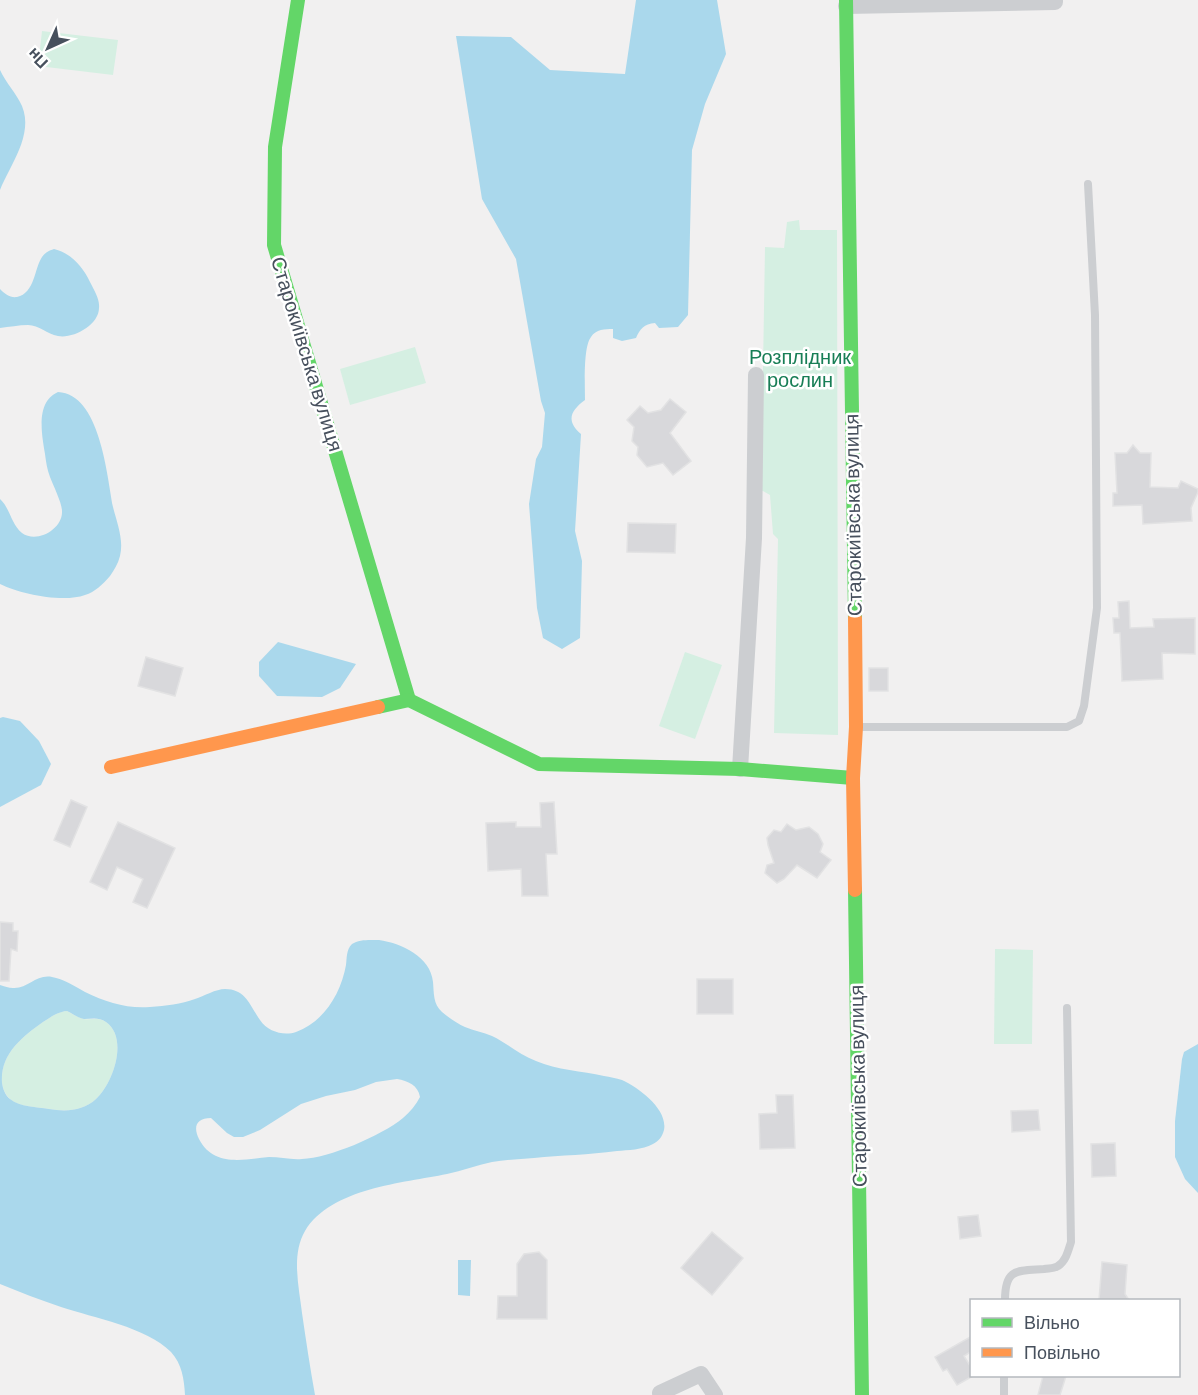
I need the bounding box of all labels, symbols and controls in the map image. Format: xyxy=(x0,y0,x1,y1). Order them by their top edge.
north arrow xyxy=(18,18,78,78)
text: Пн xyxy=(23,45,51,73)
street label: Старокиївська вулиця xyxy=(267,254,349,454)
park label: Розплідник рослин xyxy=(749,344,851,391)
street label: Старокиївська вулиця xyxy=(838,414,866,616)
street label: Старокиївська вулиця xyxy=(843,985,871,1187)
legend xyxy=(970,1299,1180,1377)
text: Вільно xyxy=(1024,1311,1080,1333)
text: Повільно xyxy=(1024,1341,1100,1363)

